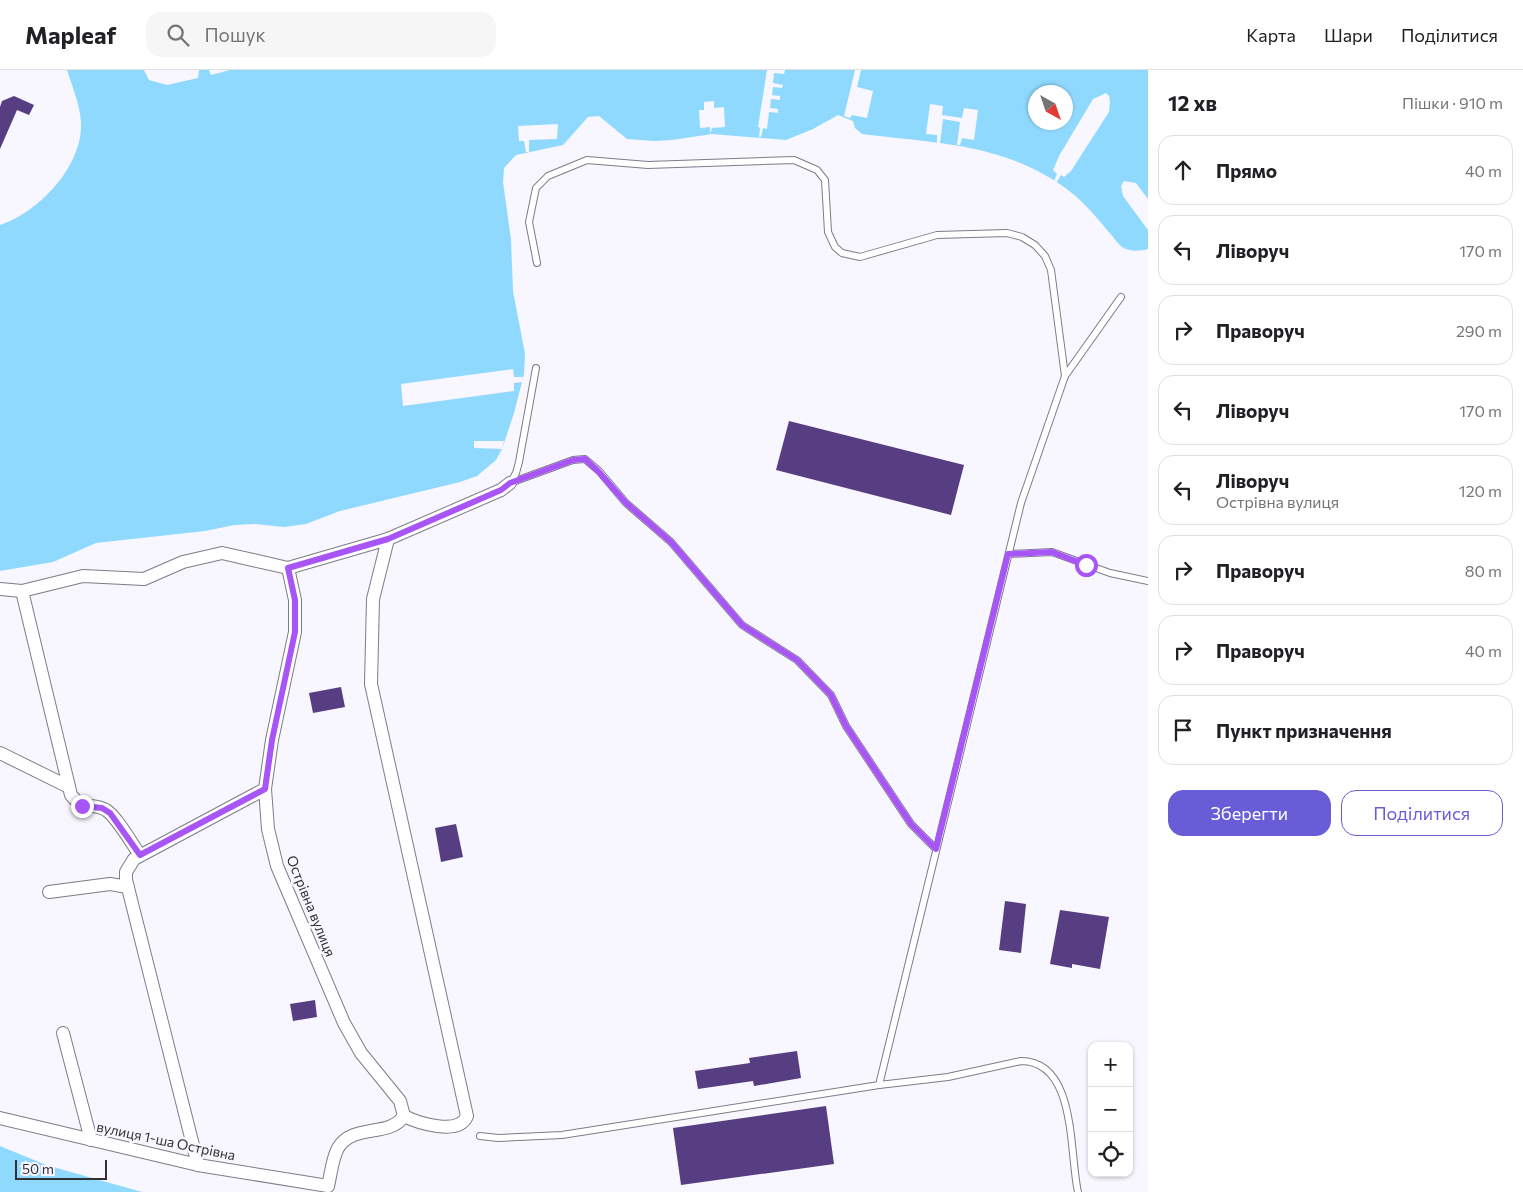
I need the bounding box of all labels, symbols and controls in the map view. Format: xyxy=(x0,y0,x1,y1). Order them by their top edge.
search box xyxy=(146,12,496,57)
text: Mapleaf xyxy=(25,20,116,49)
icon: search xyxy=(164,21,192,49)
text: Пошук xyxy=(204,23,266,46)
text: Карта xyxy=(1246,24,1296,46)
text: Шари xyxy=(1324,24,1373,46)
text: Поділитися xyxy=(1401,24,1498,46)
north arrow xyxy=(1028,85,1073,130)
text: 12 хв xyxy=(1168,90,1217,115)
text: Пішки · 910 m xyxy=(1402,93,1503,112)
icon: ahead xyxy=(1169,156,1197,184)
text: Прямо xyxy=(1216,159,1277,182)
text: 40 m xyxy=(1465,161,1502,180)
icon: left xyxy=(1169,236,1197,264)
text: Ліворуч xyxy=(1216,239,1289,262)
text: 170 m xyxy=(1459,241,1502,260)
icon: right xyxy=(1169,316,1197,344)
text: Праворуч xyxy=(1216,319,1305,342)
text: 290 m xyxy=(1456,321,1502,340)
icon: left xyxy=(1169,396,1197,424)
text: Ліворуч xyxy=(1216,399,1289,422)
text: 170 m xyxy=(1459,401,1502,420)
text: Ліворуч xyxy=(1216,469,1289,492)
icon: left xyxy=(1169,476,1197,504)
text: 120 m xyxy=(1459,481,1502,500)
text: Острівна вулиця xyxy=(1216,492,1339,511)
route start xyxy=(1075,554,1098,577)
icon: right xyxy=(1169,556,1197,584)
text: Праворуч xyxy=(1216,559,1305,582)
text: 80 m xyxy=(1465,561,1502,580)
icon: right xyxy=(1169,636,1197,664)
text: Праворуч xyxy=(1216,639,1305,662)
text: 40 m xyxy=(1465,641,1502,660)
icon: arrive xyxy=(1169,716,1197,744)
text: Пункт призначення xyxy=(1216,719,1392,742)
button: Зберегти xyxy=(1168,790,1331,836)
button: Поділитися xyxy=(1341,790,1503,836)
route end xyxy=(71,795,94,818)
street label: Острівна вулиця xyxy=(283,853,340,959)
map controls xyxy=(1088,1042,1133,1177)
button: + xyxy=(1088,1042,1133,1087)
button: − xyxy=(1088,1087,1133,1132)
street label: вулиця 1-ша Острівна xyxy=(95,1118,237,1164)
button: locate xyxy=(1088,1132,1133,1177)
scale bar xyxy=(15,1157,108,1180)
text: 50 m xyxy=(22,1160,54,1177)

